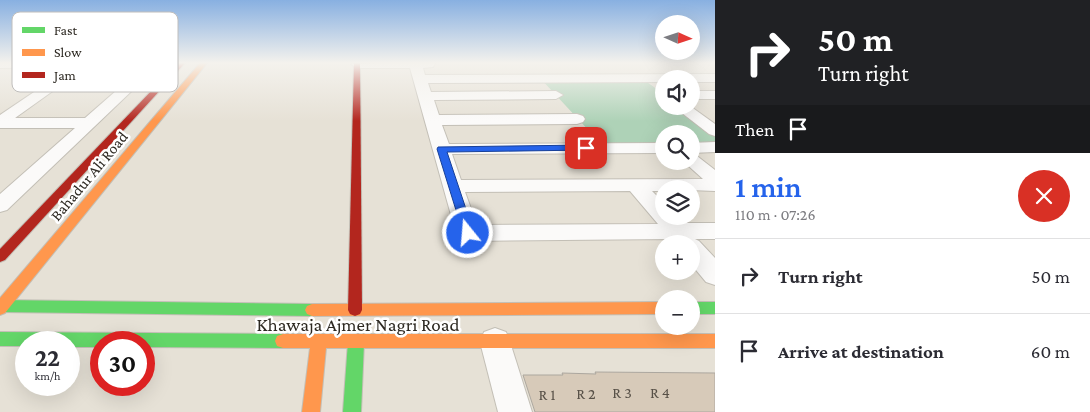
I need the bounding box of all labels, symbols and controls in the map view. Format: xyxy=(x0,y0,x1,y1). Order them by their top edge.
legend xyxy=(12,12,178,92)
north arrow xyxy=(655,15,700,60)
map controls xyxy=(655,15,700,335)
icon: right xyxy=(735,20,800,85)
text: 50 m xyxy=(818,20,893,59)
text: Fast xyxy=(54,22,78,38)
text: Slow xyxy=(54,44,82,60)
text: Turn right xyxy=(818,61,909,86)
text: Jam xyxy=(52,67,76,83)
button: sound xyxy=(655,70,700,115)
icon: arrive xyxy=(784,115,812,143)
text: Then xyxy=(735,119,774,140)
button: search xyxy=(655,125,700,170)
pin xyxy=(565,127,607,169)
street label: Bahadur Ali Road xyxy=(47,128,131,224)
icon: arrive xyxy=(572,134,600,162)
text: 1 min xyxy=(735,170,802,203)
button: close xyxy=(1018,170,1070,222)
button: layers xyxy=(655,180,700,225)
position arrow xyxy=(441,206,493,258)
text: 110 m · 07:26 xyxy=(735,206,816,223)
button: + xyxy=(655,235,700,280)
icon: right xyxy=(735,262,763,290)
text: Turn right xyxy=(778,266,863,287)
text: 50 m xyxy=(1031,266,1070,287)
button: − xyxy=(655,290,700,335)
street label: Khawaja Ajmer Nagri Road xyxy=(257,314,459,336)
speed limit sign: 30 xyxy=(90,331,155,396)
icon: arrive xyxy=(735,337,763,365)
text: Arrive at destination xyxy=(778,341,944,362)
text: 60 m xyxy=(1031,341,1070,362)
text: 22 xyxy=(35,344,60,371)
text: km/h xyxy=(35,369,60,383)
house number: R 3 xyxy=(612,384,632,401)
house number: R 4 xyxy=(650,384,670,401)
house number: R 2 xyxy=(576,385,596,402)
house number: R 1 xyxy=(538,386,556,403)

